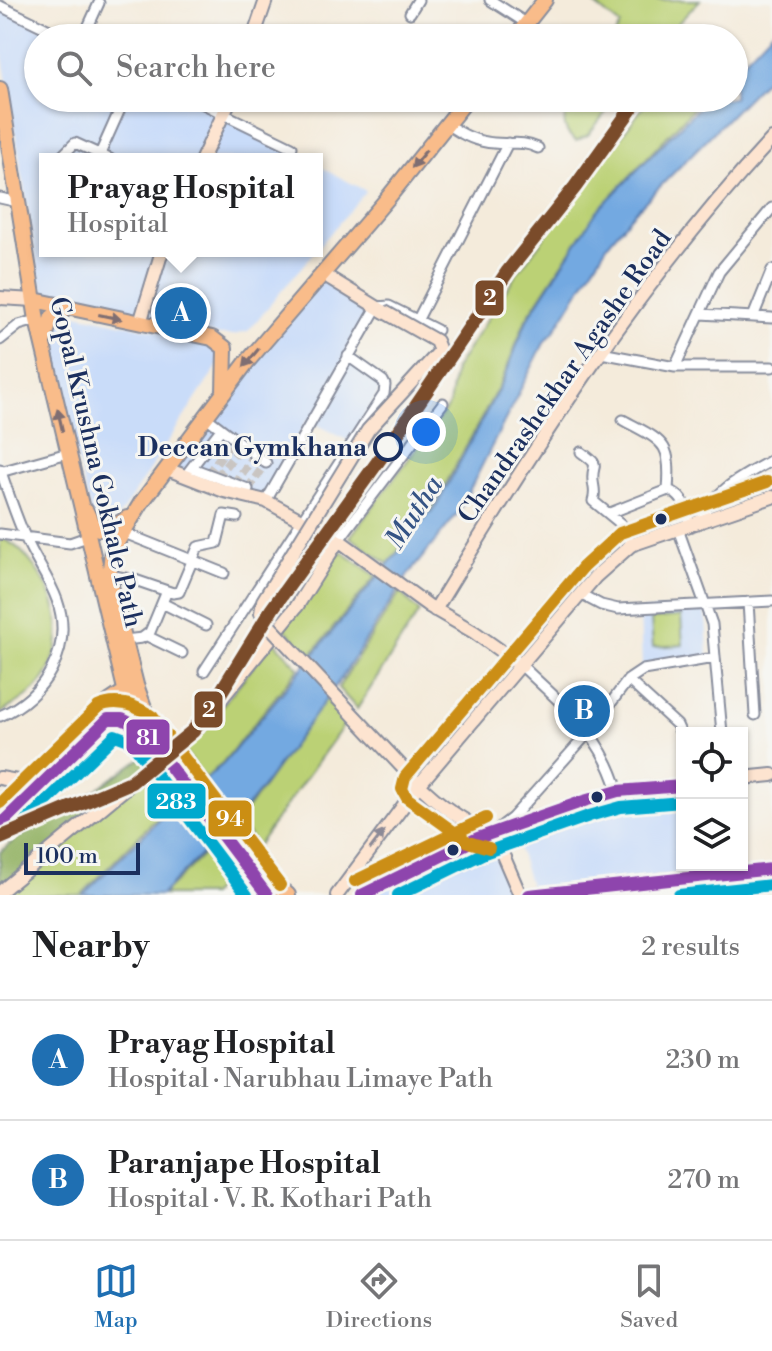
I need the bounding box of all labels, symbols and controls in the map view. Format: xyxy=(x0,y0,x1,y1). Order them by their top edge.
search box xyxy=(24,24,748,112)
icon: search xyxy=(52,46,96,90)
text: Search here xyxy=(116,49,276,87)
one-way arrow xyxy=(411,149,428,169)
popup xyxy=(39,153,323,257)
text: Prayag Hospital xyxy=(67,170,295,208)
text: Hospital xyxy=(67,208,168,240)
street label: Chandrashekhar Agashe Road xyxy=(451,224,679,529)
line badge: 2 xyxy=(474,279,505,317)
pin: A xyxy=(155,283,207,343)
text: 2 xyxy=(483,285,497,312)
street label: Gopal Krushna Gokhale Path xyxy=(42,294,150,631)
one-way arrow xyxy=(98,311,123,324)
one-way arrow xyxy=(243,347,260,367)
one-way arrow xyxy=(53,407,66,432)
your location xyxy=(406,412,446,452)
place label: Deccan Gymkhana xyxy=(138,432,368,464)
marker: Deccan Gymkhana xyxy=(374,433,402,461)
water label: Mutha xyxy=(378,469,451,556)
unlabelled marker xyxy=(653,511,669,527)
pin: B xyxy=(558,681,610,741)
line badge: 2 xyxy=(193,690,224,729)
text: 2 xyxy=(202,697,216,724)
line badge: 81 xyxy=(125,718,171,756)
text: 81 xyxy=(136,725,161,752)
map controls xyxy=(676,727,748,871)
button: locate xyxy=(676,727,748,799)
line badge: 283 xyxy=(146,782,207,820)
text: 283 xyxy=(155,789,197,816)
unlabelled marker xyxy=(589,789,605,805)
line badge: 94 xyxy=(207,799,253,838)
button: layers xyxy=(676,799,748,871)
text: 94 xyxy=(216,806,244,833)
one-way arrow xyxy=(368,829,384,850)
scale bar xyxy=(24,839,140,875)
unlabelled marker xyxy=(445,842,461,858)
text: 100 m xyxy=(36,843,98,870)
text: Nearby xyxy=(32,926,150,968)
text: 2 results xyxy=(641,931,740,963)
text: Prayag Hospital xyxy=(108,1025,335,1063)
text: A xyxy=(49,1044,67,1076)
text: 230 m xyxy=(665,1044,740,1076)
text: Hospital · Narubhau Limaye Path xyxy=(108,1063,493,1095)
text: Paranjape Hospital xyxy=(108,1145,381,1183)
text: B xyxy=(48,1164,68,1196)
text: 270 m xyxy=(667,1164,740,1196)
text: Hospital · V. R. Kothari Path xyxy=(108,1183,432,1215)
tab: Map xyxy=(94,1259,138,1334)
tab: Directions xyxy=(326,1259,432,1334)
tab: Saved xyxy=(620,1259,678,1334)

